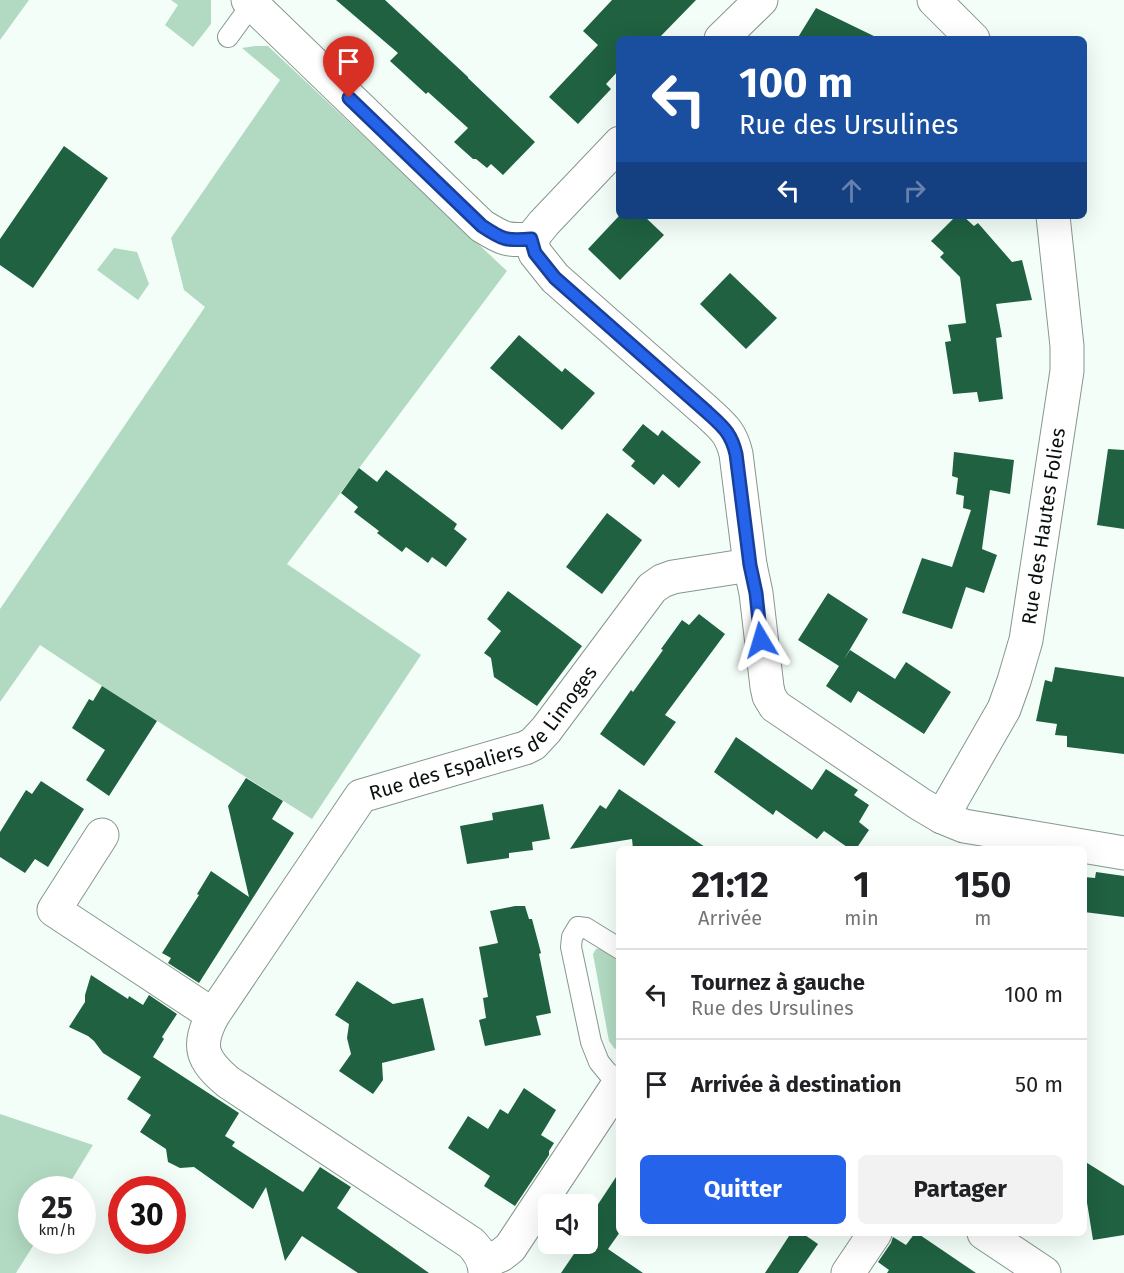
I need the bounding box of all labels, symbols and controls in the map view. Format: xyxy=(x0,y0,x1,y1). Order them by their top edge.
pin xyxy=(323,36,374,98)
icon: arrive xyxy=(332,45,365,78)
text: 100 m xyxy=(739,58,853,108)
icon: left xyxy=(640,60,718,138)
text: Rue des Ursulines xyxy=(739,109,958,141)
icon: left xyxy=(772,174,805,207)
icon: ahead xyxy=(835,174,868,207)
icon: right xyxy=(898,174,931,207)
street label: Rue des Hautes Folies xyxy=(1016,426,1070,626)
position arrow xyxy=(729,608,793,672)
street label: Rue des Espaliers de Limoges xyxy=(366,661,602,805)
text: 21:12 xyxy=(692,863,769,907)
text: 1 xyxy=(853,863,870,907)
text: 150 xyxy=(954,863,1011,907)
text: Arrivée xyxy=(698,906,762,930)
text: min xyxy=(844,906,879,930)
text: m xyxy=(974,906,991,930)
text: Tournez à gauche xyxy=(691,969,865,996)
icon: left xyxy=(640,978,673,1011)
text: 100 m xyxy=(1004,981,1063,1008)
text: Rue des Ursulines xyxy=(691,996,854,1020)
icon: arrive xyxy=(640,1068,673,1101)
text: Arrivée à destination xyxy=(691,1071,901,1098)
text: 50 m xyxy=(1015,1071,1063,1098)
button: Quitter xyxy=(640,1155,846,1224)
button: Partager xyxy=(858,1155,1063,1224)
speed limit sign: 30 xyxy=(108,1176,186,1254)
text: 25 xyxy=(41,1190,73,1226)
map controls xyxy=(538,1194,598,1254)
button: sound xyxy=(538,1194,598,1254)
text: km/h xyxy=(38,1221,76,1239)

